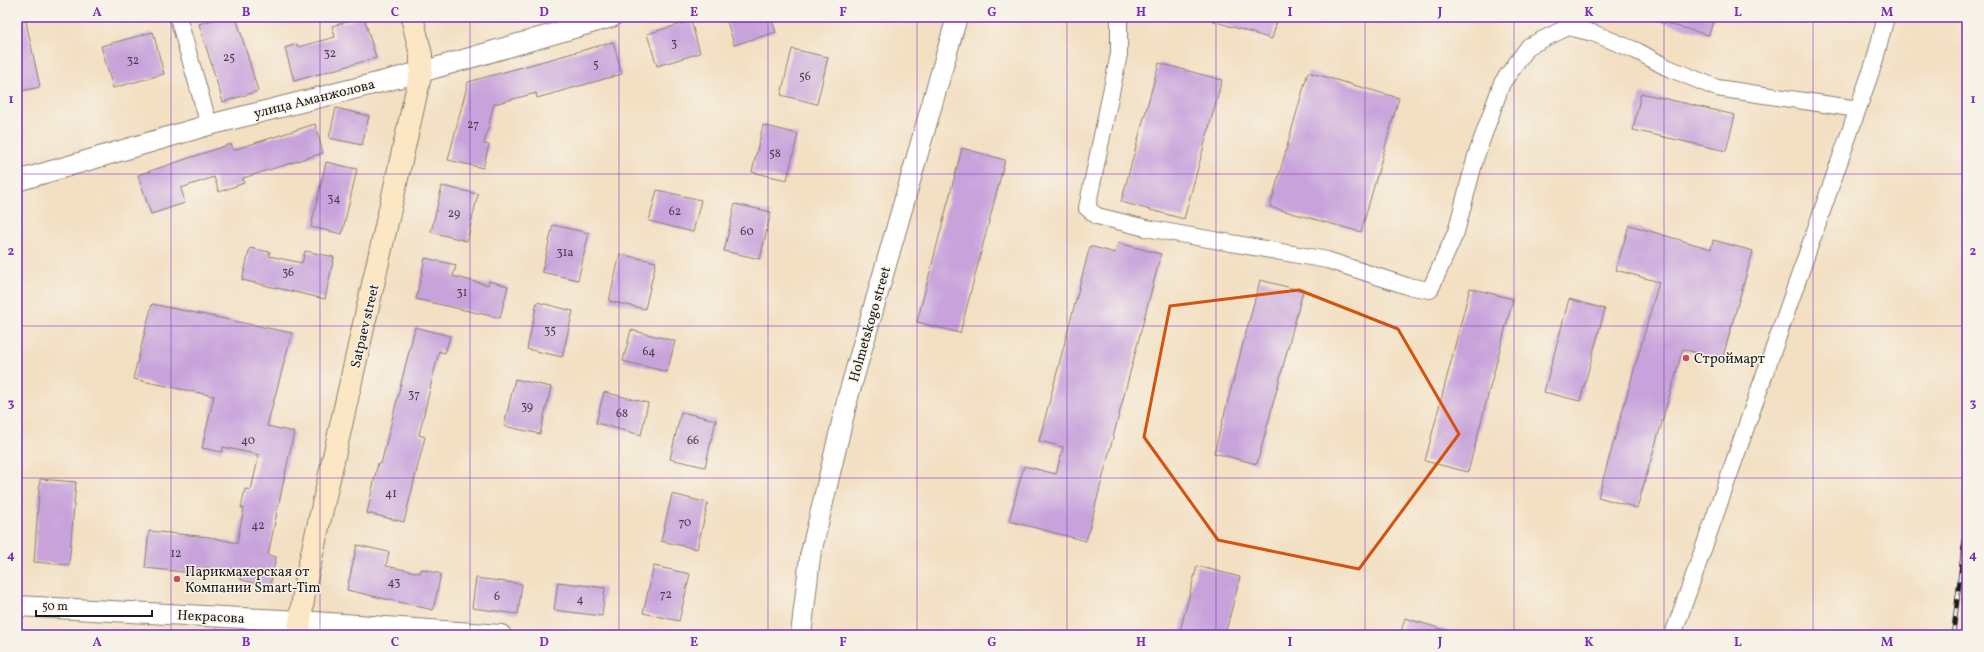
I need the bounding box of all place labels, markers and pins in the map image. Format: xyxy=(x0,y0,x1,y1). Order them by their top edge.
place label: Строймарт xyxy=(1694,350,1765,369)
marker: Строймарт xyxy=(1681,353,1691,363)
place label: Парикмахерская от Компании Smart-Tim xyxy=(185,563,321,598)
marker: Парикмахерская от Компании Smart-Tim xyxy=(172,574,182,584)

